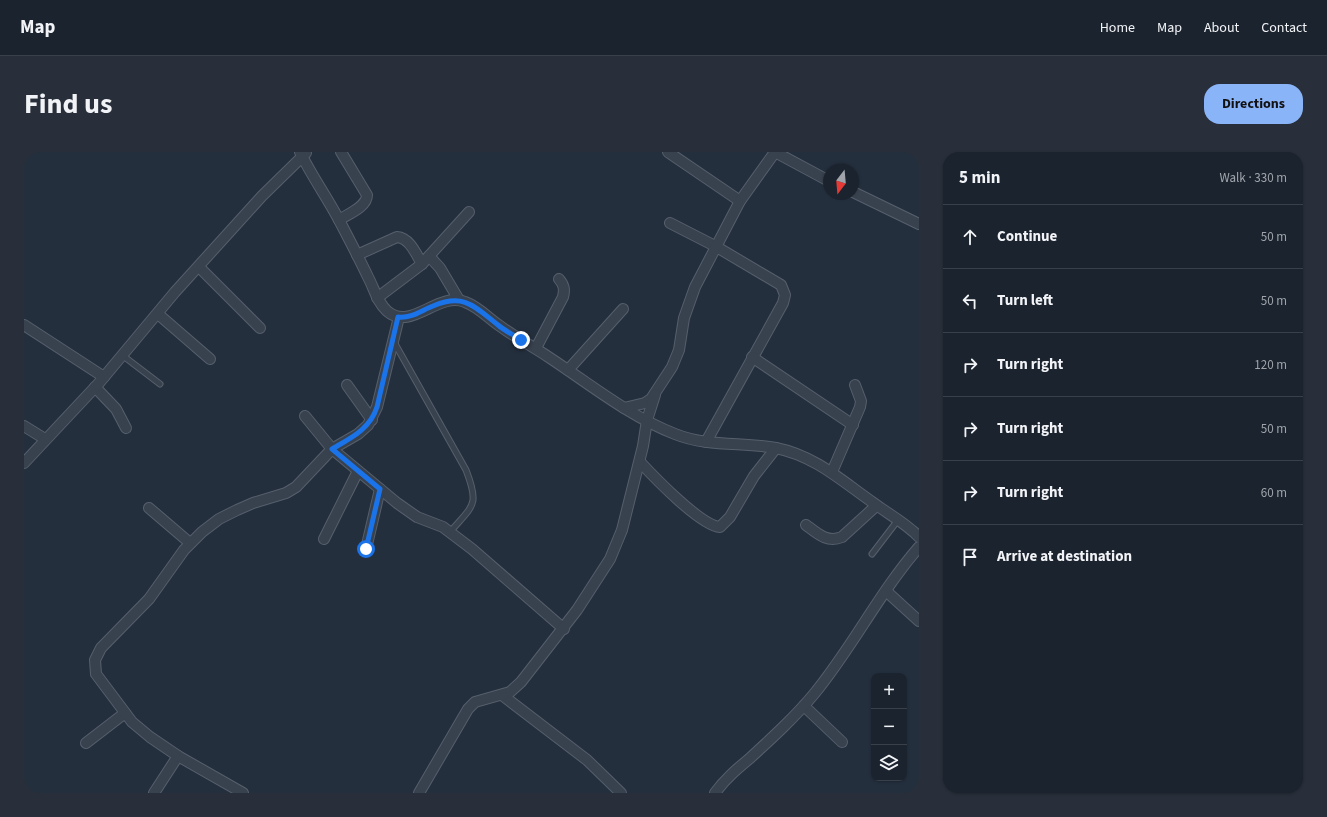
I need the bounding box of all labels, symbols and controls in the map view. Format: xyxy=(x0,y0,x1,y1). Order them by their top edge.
text: Map xyxy=(20,14,55,41)
text: Home xyxy=(1100,18,1135,38)
text: Map xyxy=(1157,18,1182,38)
text: About xyxy=(1204,18,1239,38)
text: Contact xyxy=(1261,18,1307,38)
text: Find us xyxy=(24,84,112,124)
button: Directions xyxy=(1204,84,1303,124)
north arrow xyxy=(823,164,859,200)
text: 5 min xyxy=(959,166,1000,190)
text: Walk · 330 m xyxy=(1219,169,1287,187)
icon: ahead xyxy=(959,226,981,248)
text: Continue xyxy=(997,226,1057,247)
text: 50 m xyxy=(1261,228,1287,246)
icon: left xyxy=(959,290,981,312)
text: Turn left xyxy=(997,290,1053,311)
text: 50 m xyxy=(1261,292,1287,310)
route end xyxy=(512,331,530,349)
icon: right xyxy=(959,354,981,376)
text: Turn right xyxy=(997,354,1063,375)
text: 120 m xyxy=(1254,356,1287,374)
icon: right xyxy=(959,418,981,440)
text: Turn right xyxy=(997,418,1063,439)
text: 50 m xyxy=(1261,420,1287,438)
icon: right xyxy=(959,482,981,504)
text: Turn right xyxy=(997,482,1063,503)
text: 60 m xyxy=(1261,484,1287,502)
route start xyxy=(357,540,375,558)
icon: arrive xyxy=(959,546,981,568)
text: Arrive at destination xyxy=(997,546,1132,567)
map controls xyxy=(871,673,907,781)
button: + xyxy=(871,673,907,709)
button: − xyxy=(871,709,907,745)
button: layers xyxy=(871,745,907,781)

